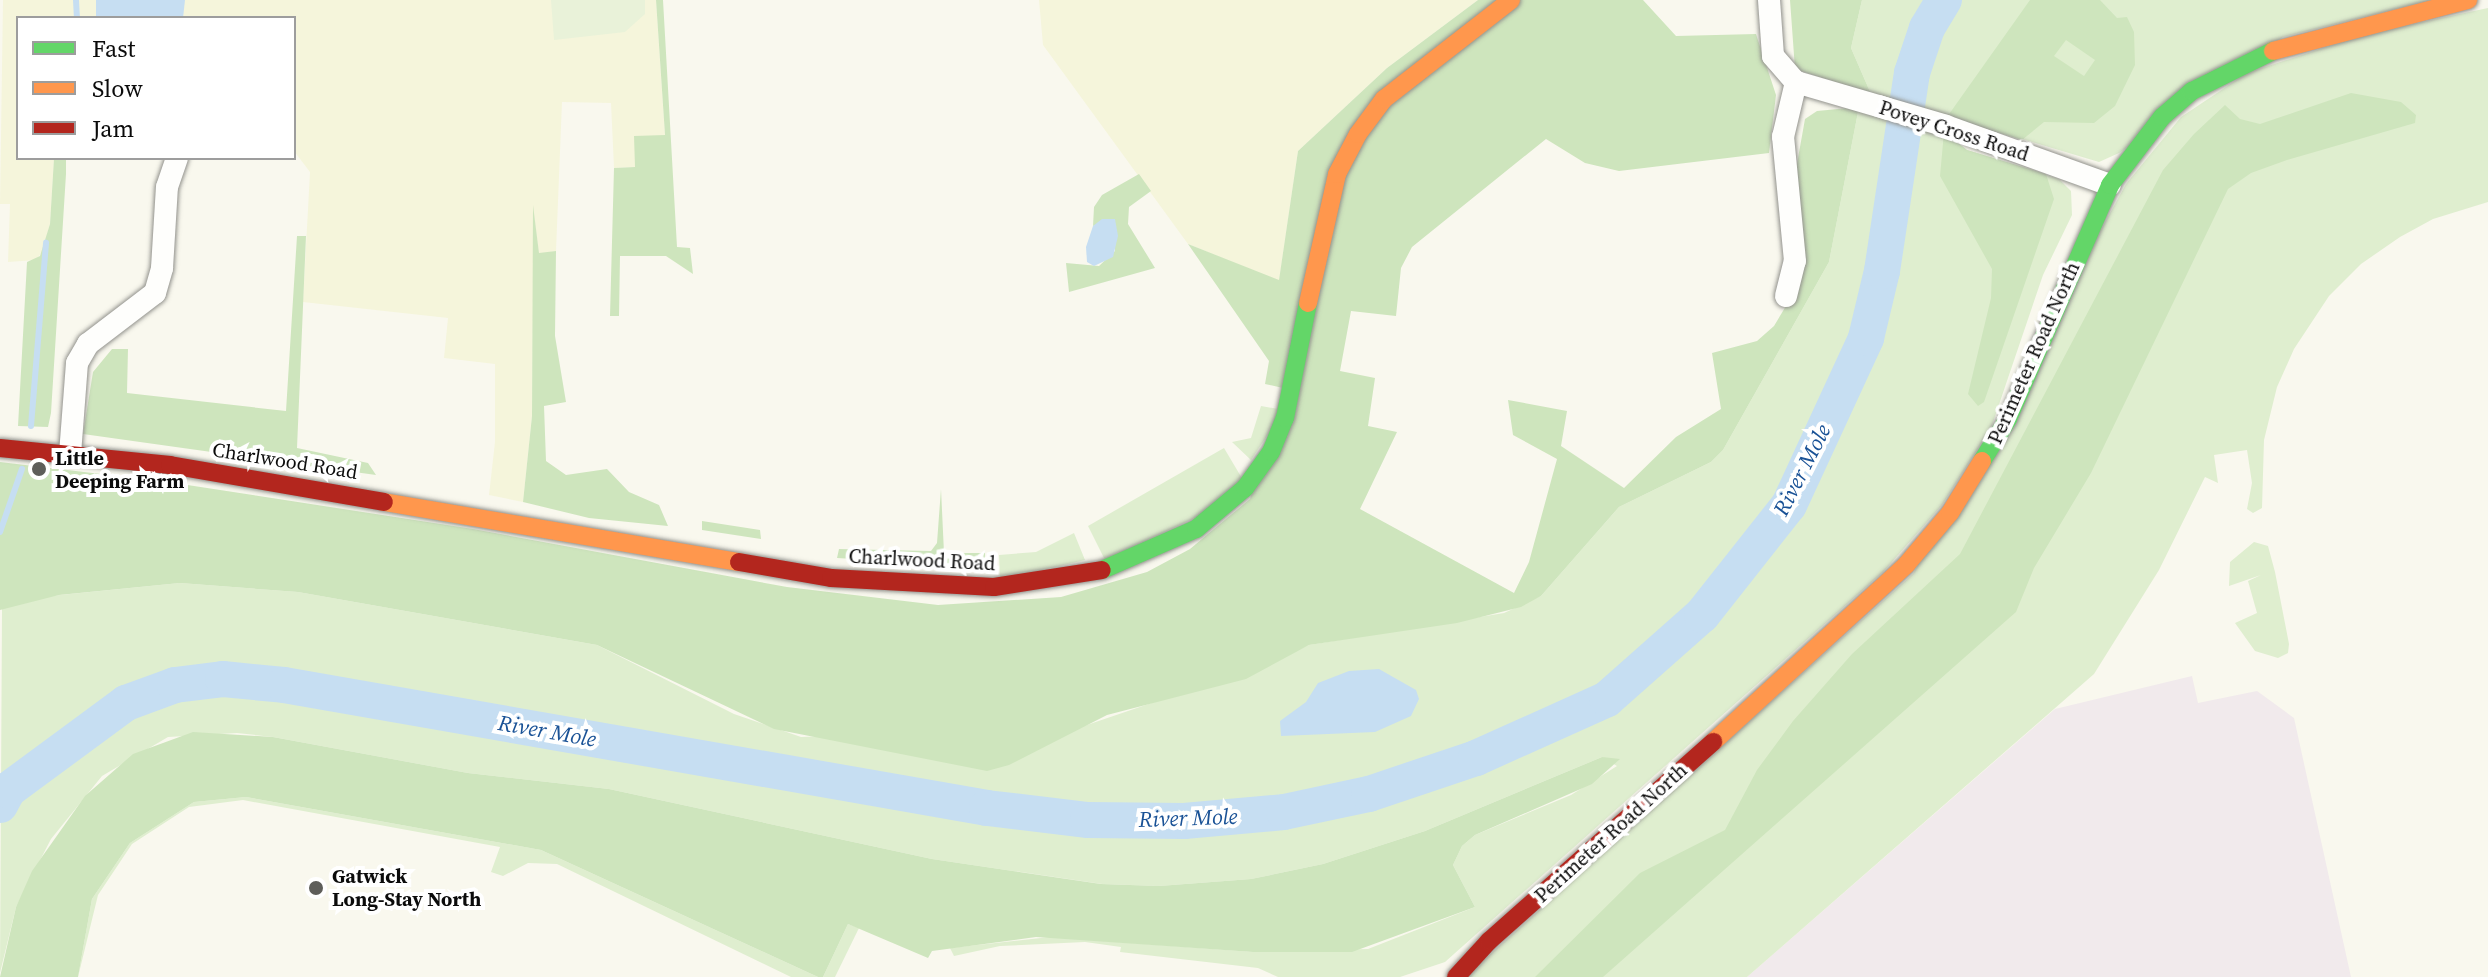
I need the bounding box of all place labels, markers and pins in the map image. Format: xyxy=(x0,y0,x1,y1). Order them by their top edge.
place label: Little Deeping Farm xyxy=(55,446,184,493)
marker: Little Deeping Farm xyxy=(30,460,48,478)
place label: Gatwick Long-Stay North xyxy=(332,864,481,911)
marker: Gatwick Long-Stay North xyxy=(307,879,325,897)

